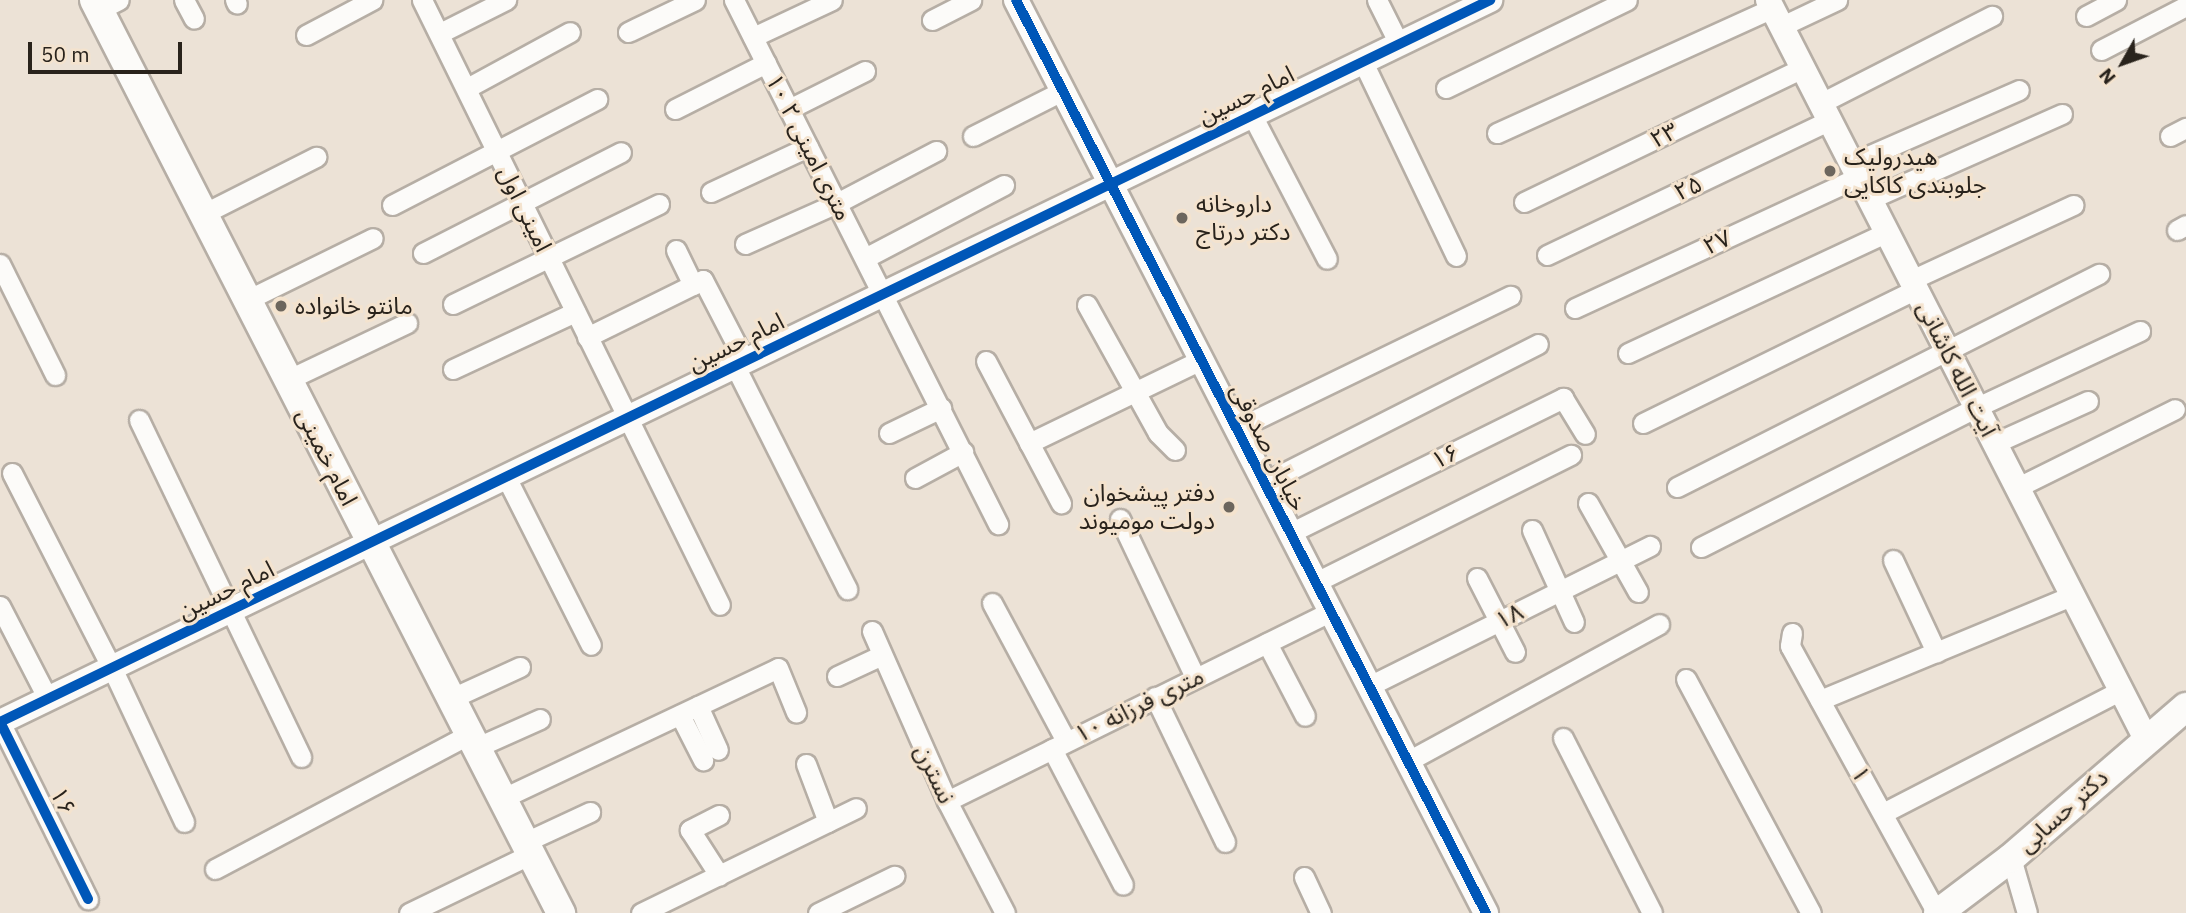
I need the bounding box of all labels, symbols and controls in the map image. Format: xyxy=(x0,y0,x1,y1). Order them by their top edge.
scale bar xyxy=(32,28,186,72)
north arrow xyxy=(2088,28,2158,98)
text: 50 m xyxy=(41,40,90,68)
street label: امام حسین xyxy=(1193,59,1299,131)
text: N xyxy=(2093,64,2121,89)
street label: ۱۰ متری امینی ۲ xyxy=(760,69,858,225)
street label: ۲۳ xyxy=(1645,116,1683,154)
place label: هیدرولیک جلوبندی کاکایی xyxy=(1844,143,1987,199)
street label: امینی اول xyxy=(492,161,558,257)
marker: هیدرولیک جلوبندی کاکایی xyxy=(1822,163,1838,179)
street label: ۲۵ xyxy=(1669,169,1707,207)
place label: داروخانه دکتر درتاج xyxy=(1196,190,1290,246)
marker: داروخانه دکتر درتاج xyxy=(1174,210,1190,226)
street label: ۲۷ xyxy=(1698,223,1736,261)
place label: مانتو خانواده xyxy=(295,292,413,320)
street label: آیت الله کاشانی xyxy=(1911,297,2003,441)
marker: مانتو خانواده xyxy=(273,298,289,314)
street label: امام حسین xyxy=(683,306,789,378)
street label: خیابان صدوقی xyxy=(1225,378,1313,516)
street label: امام خمینی xyxy=(290,403,364,511)
street label: ۱۶ xyxy=(1426,437,1464,475)
place label: دفتر پیشخوان دولت مومیوند xyxy=(1079,479,1215,535)
marker: دفتر پیشخوان دولت مومیوند xyxy=(1221,499,1237,515)
street label: امام حسین xyxy=(173,554,279,626)
street label: ۱۸ xyxy=(1490,597,1528,635)
street label: ۱۰ متری فرزانه xyxy=(1070,661,1208,749)
street label: نسترن xyxy=(909,740,961,808)
street label: ۱ xyxy=(1845,761,1877,787)
street label: دکتر حسابی xyxy=(2012,763,2114,859)
street label: ۱۶ xyxy=(44,782,82,820)

